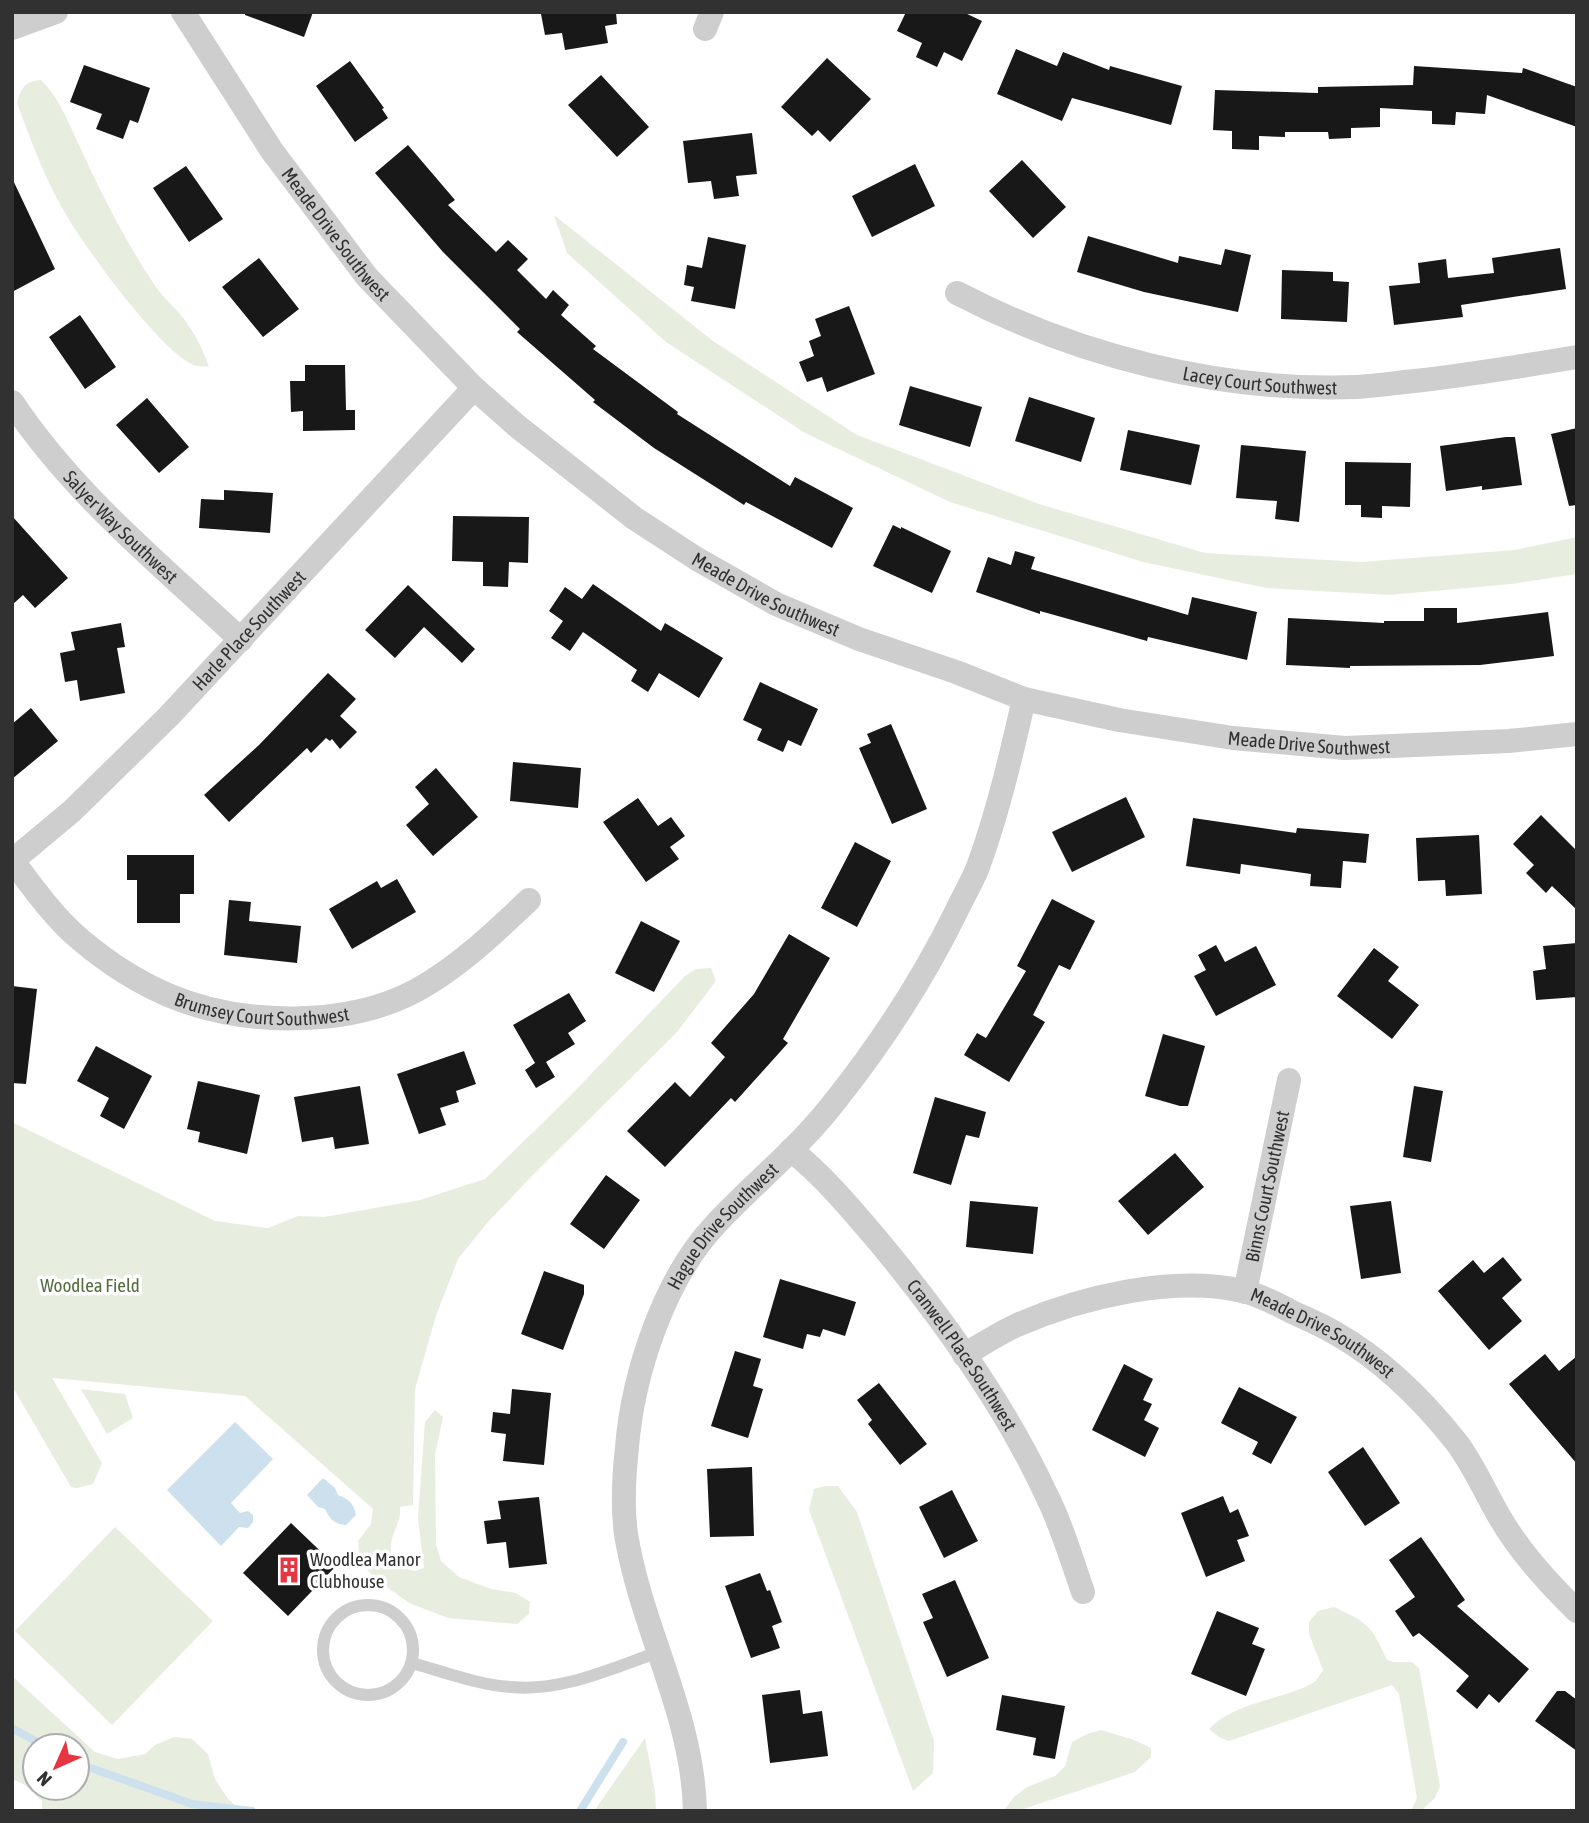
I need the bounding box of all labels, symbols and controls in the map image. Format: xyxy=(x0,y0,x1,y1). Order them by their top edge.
street label: Meade Drive Southwest xyxy=(277,163,395,305)
street label: Lacey Court Southwest xyxy=(1181,362,1337,398)
street label: Salyer Way Southwest xyxy=(59,466,183,588)
street label: Meade Drive Southwest xyxy=(688,548,843,641)
street label: Harle Place Southwest xyxy=(188,566,310,695)
street label: Meade Drive Southwest xyxy=(1227,727,1391,759)
street label: Brumsey Court Southwest xyxy=(172,988,351,1029)
street label: Binns Court Southwest xyxy=(1241,1109,1293,1264)
street label: Hague Drive Southwest xyxy=(662,1158,783,1293)
park label: Woodlea Field xyxy=(40,1274,140,1296)
street label: Cranwell Place Southwest xyxy=(903,1275,1022,1434)
street label: Meade Drive Southwest xyxy=(1248,1283,1399,1382)
place label: Woodlea Manor Clubhouse xyxy=(310,1548,421,1592)
building icon: Woodlea Manor Clubhouse xyxy=(274,1555,304,1585)
north arrow xyxy=(21,1732,91,1802)
text: N xyxy=(32,1767,56,1791)

